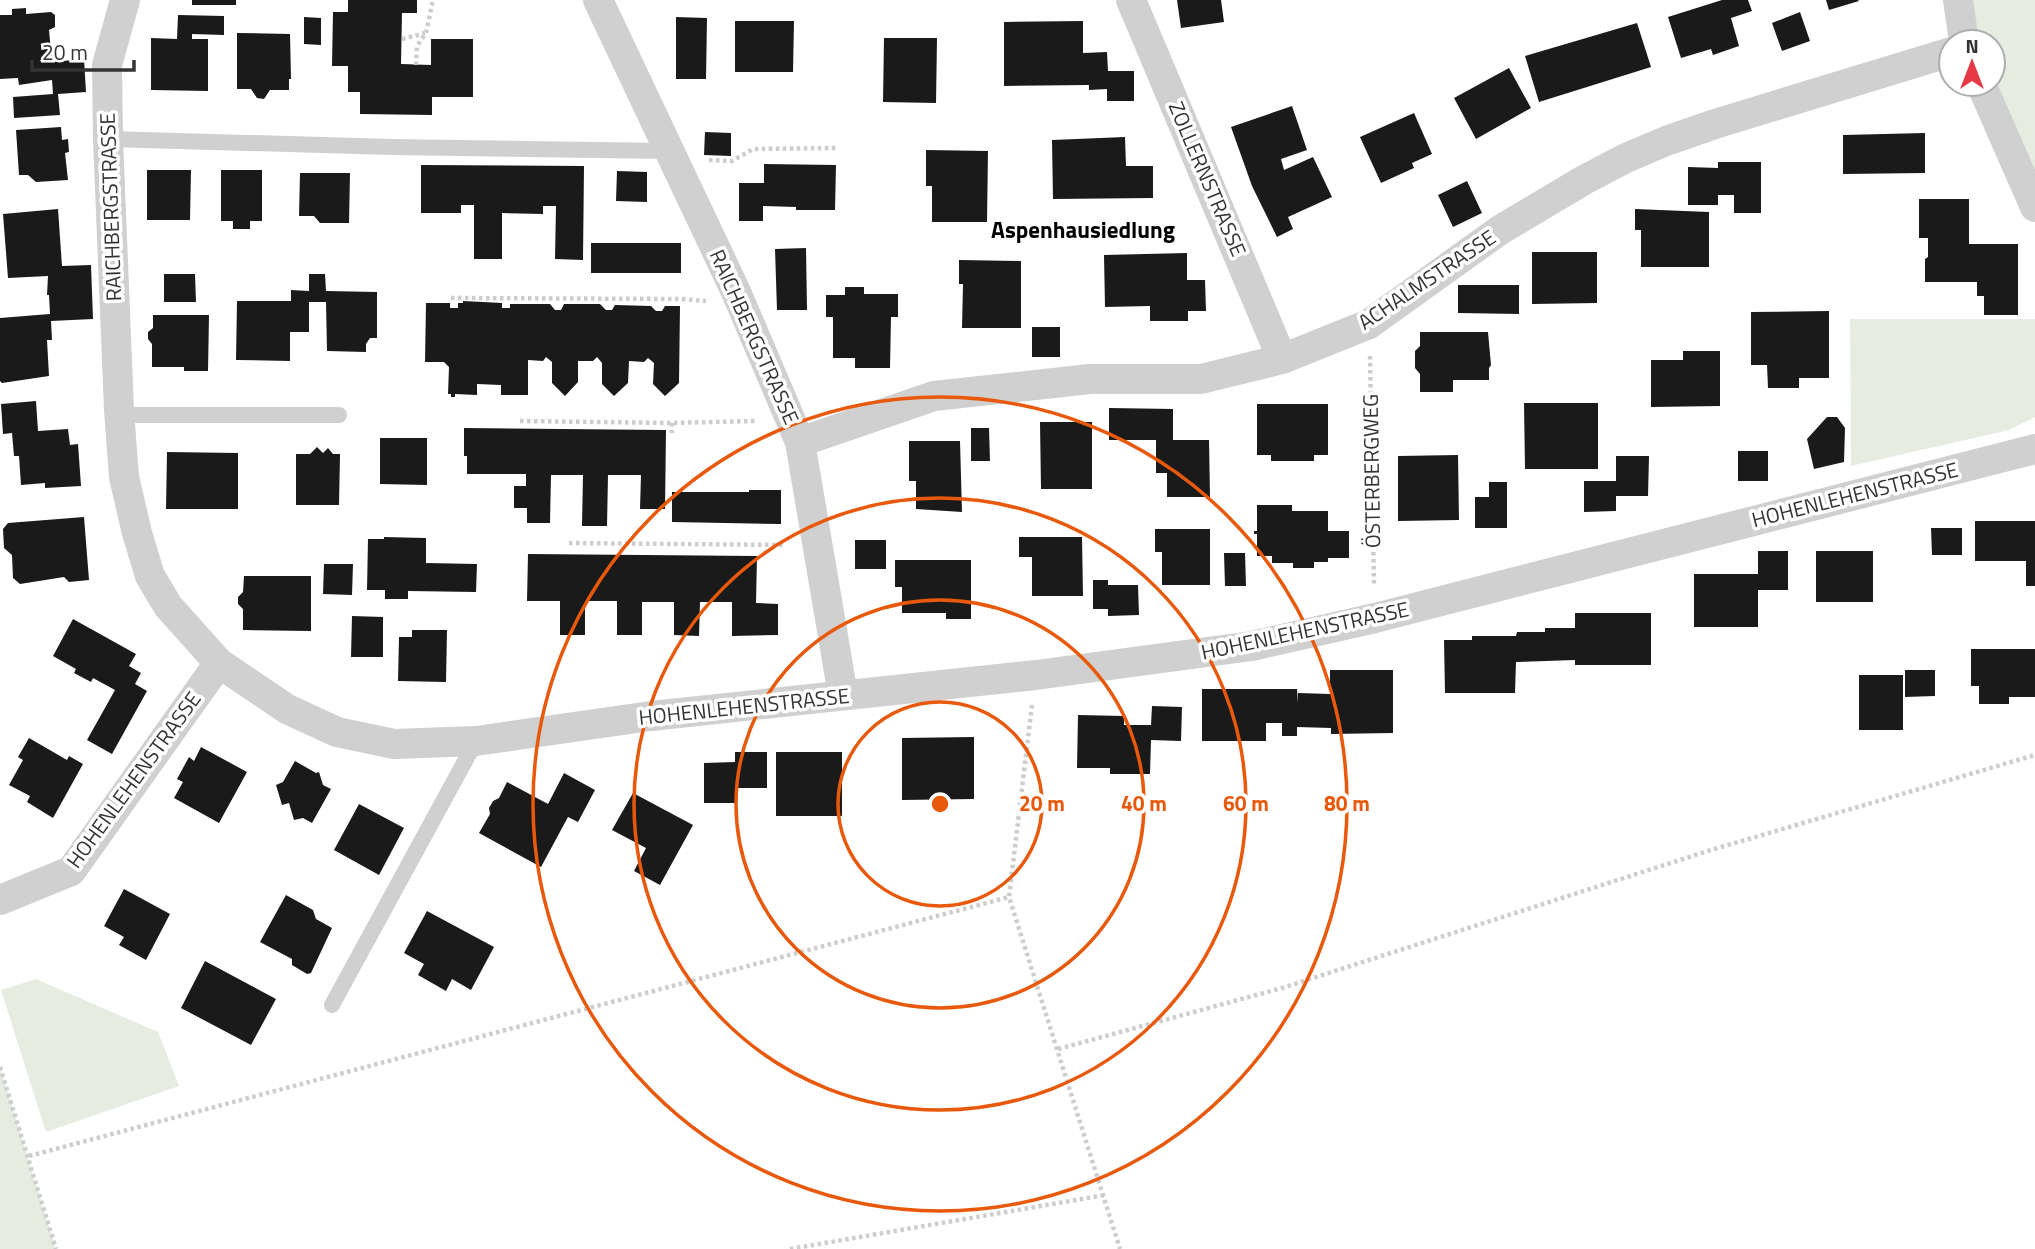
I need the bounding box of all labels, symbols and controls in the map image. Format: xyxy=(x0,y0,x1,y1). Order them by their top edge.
scale bar xyxy=(32,28,133,72)
north arrow xyxy=(1937,28,2007,98)
text: N xyxy=(1965,31,1979,60)
text: 20 m xyxy=(42,36,88,68)
street label: ZOLLERNSTRASSE xyxy=(1161,96,1255,261)
street label: RAICHBERGSTRASSE xyxy=(91,112,129,302)
district label: Aspenhausiedlung xyxy=(991,212,1175,247)
street label: ACHALMSTRASSE xyxy=(1351,221,1502,337)
street label: RAICHBERGSTRASSE xyxy=(702,244,808,429)
street label: ÖSTERBERGWEG xyxy=(1354,394,1388,548)
street label: HOHENLEHENSTRASSE xyxy=(1748,453,1961,535)
street label: HOHENLEHENSTRASSE xyxy=(1198,592,1412,668)
street label: HOHENLEHENSTRASSE xyxy=(637,679,851,733)
street label: HOHENLEHENSTRASSE xyxy=(58,684,208,874)
text: 20 m xyxy=(1019,787,1065,819)
text: 40 m xyxy=(1121,787,1167,819)
text: 60 m xyxy=(1223,787,1269,819)
text: 80 m xyxy=(1324,787,1370,819)
centre of rings xyxy=(928,792,952,816)

